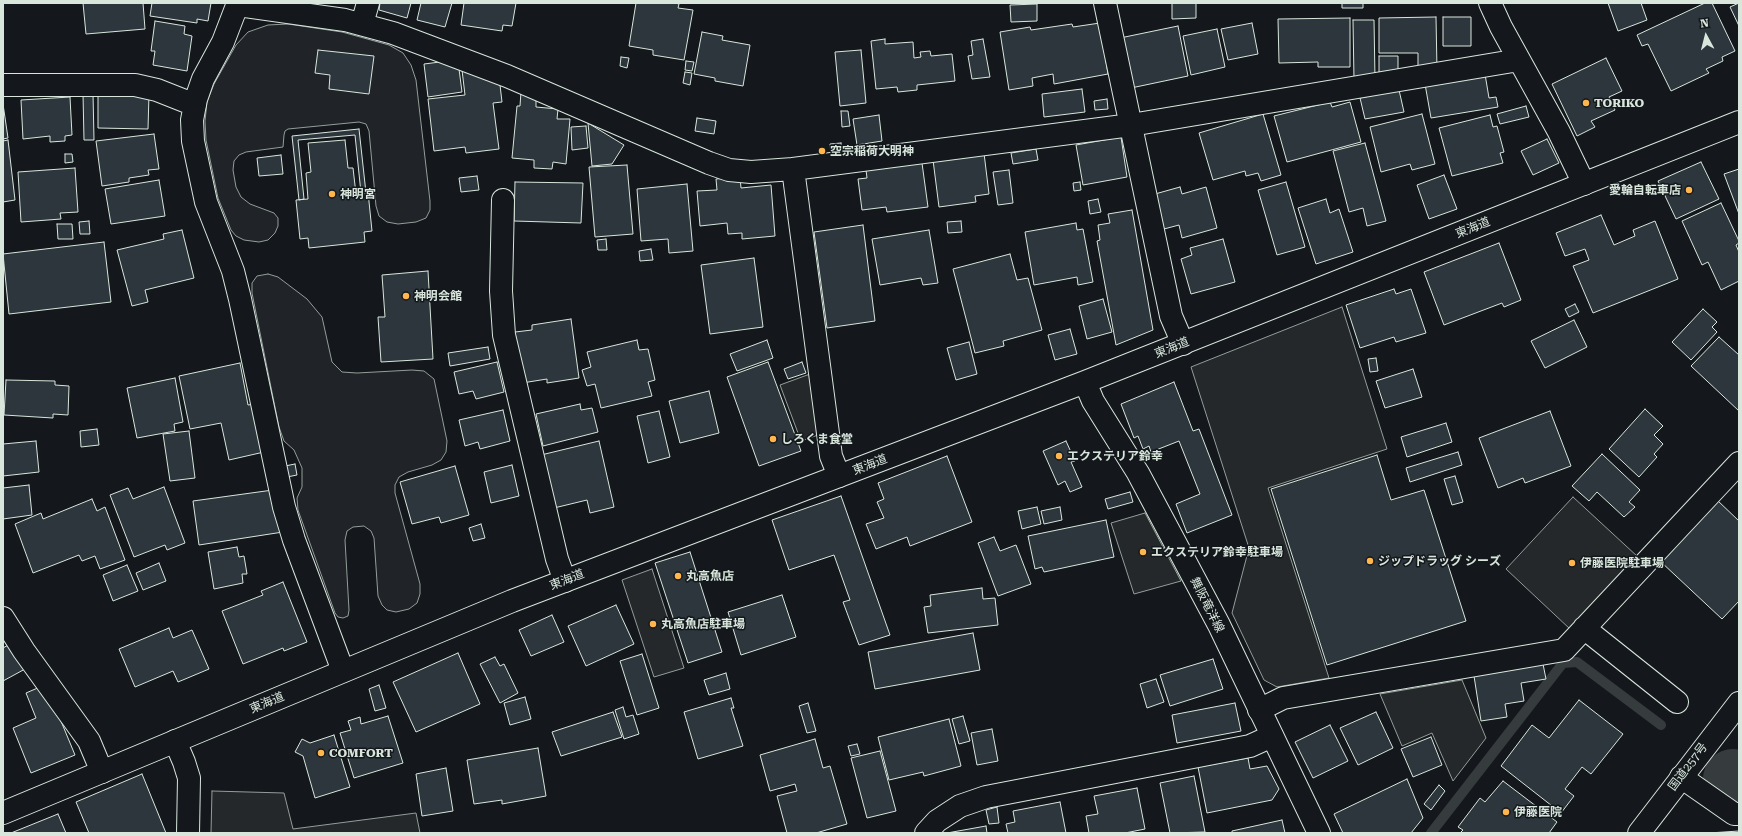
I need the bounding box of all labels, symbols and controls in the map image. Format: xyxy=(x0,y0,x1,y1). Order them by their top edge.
north arrow xyxy=(1686,16,1726,56)
text: N xyxy=(1699,17,1709,31)
place label: TORIKO xyxy=(1594,96,1644,110)
marker: TORIKO xyxy=(1581,98,1591,108)
place label: 空宗稲荷大明神 xyxy=(830,144,914,158)
marker: 空宗稲荷大明神 xyxy=(817,146,827,156)
place label: 愛輪自転車店 xyxy=(1609,183,1681,197)
marker: 愛輪自転車店 xyxy=(1684,185,1694,195)
place label: 神明宮 xyxy=(340,187,376,201)
marker: 神明宮 xyxy=(327,189,337,199)
street label: 東海道 xyxy=(1454,215,1492,241)
place label: 神明会館 xyxy=(414,289,462,303)
marker: 神明会館 xyxy=(401,291,411,301)
street label: 東海道 xyxy=(1153,335,1191,361)
place label: しろくま食堂 xyxy=(781,432,853,446)
marker: しろくま食堂 xyxy=(768,434,778,444)
place label: エクステリア鈴幸 xyxy=(1067,449,1163,463)
marker: エクステリア鈴幸 xyxy=(1054,451,1064,461)
street label: 東海道 xyxy=(851,452,889,478)
place label: エクステリア鈴幸駐車場 xyxy=(1151,545,1283,559)
marker: エクステリア鈴幸駐車場 xyxy=(1138,547,1148,557)
place label: ジップドラッグ シーズ xyxy=(1378,554,1501,568)
marker: ジップドラッグ シーズ xyxy=(1365,556,1375,566)
place label: 伊藤医院駐車場 xyxy=(1580,556,1664,570)
marker: 伊藤医院駐車場 xyxy=(1567,558,1577,568)
street label: 東海道 xyxy=(548,567,586,593)
place label: 丸高魚店 xyxy=(686,569,734,583)
marker: 丸高魚店 xyxy=(673,571,683,581)
street label: 舞阪竜洋線 xyxy=(1187,575,1227,635)
place label: 丸高魚店駐車場 xyxy=(661,617,745,631)
marker: 丸高魚店駐車場 xyxy=(648,619,658,629)
street label: 東海道 xyxy=(248,689,286,717)
street label: 国道257号 xyxy=(1665,740,1711,794)
place label: COMFORT xyxy=(329,746,393,760)
marker: COMFORT xyxy=(316,748,326,758)
place label: 伊藤医院 xyxy=(1514,805,1562,819)
marker: 伊藤医院 xyxy=(1501,807,1511,817)

